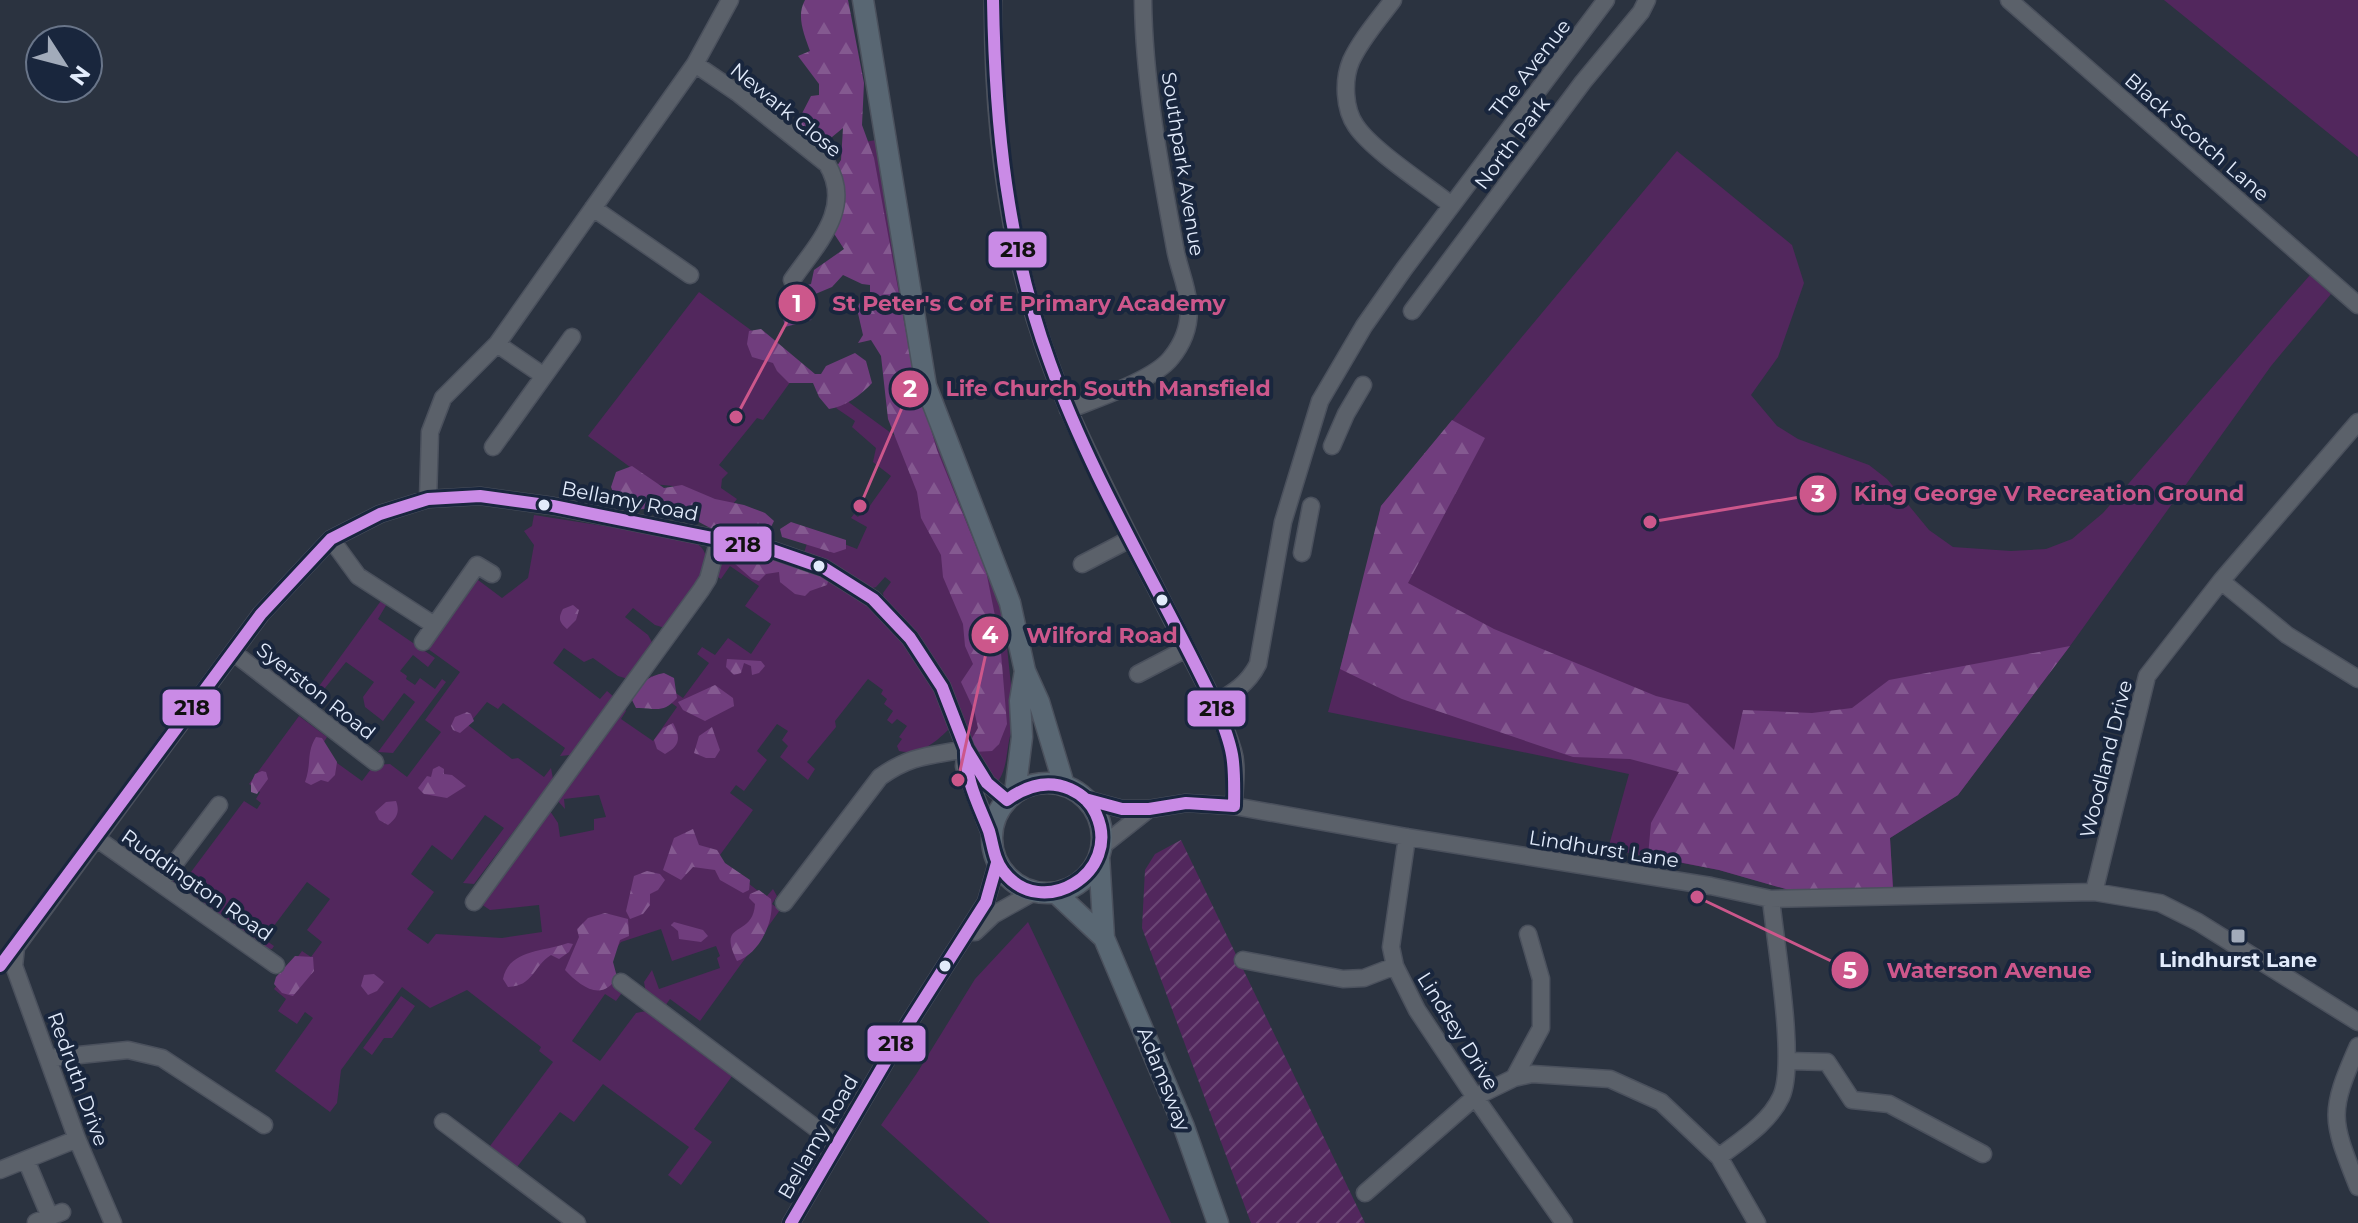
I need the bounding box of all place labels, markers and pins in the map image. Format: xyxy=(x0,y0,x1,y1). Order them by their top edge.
callout: St Peter's C of E Primary Academy xyxy=(777,280,1242,326)
callout: Life Church South Mansfield xyxy=(890,366,1287,412)
callout: King George V Recreation Ground xyxy=(1798,471,2261,517)
unlabelled marker xyxy=(536,497,552,513)
unlabelled marker xyxy=(811,558,827,574)
unlabelled marker xyxy=(1154,592,1170,608)
callout: Wilford Road xyxy=(970,612,1193,658)
marker: Lindhurst Lane xyxy=(2229,927,2247,945)
callout: Waterson Avenue xyxy=(1830,947,2107,993)
place label: Lindhurst Lane xyxy=(2159,948,2317,972)
unlabelled marker xyxy=(937,958,953,974)

